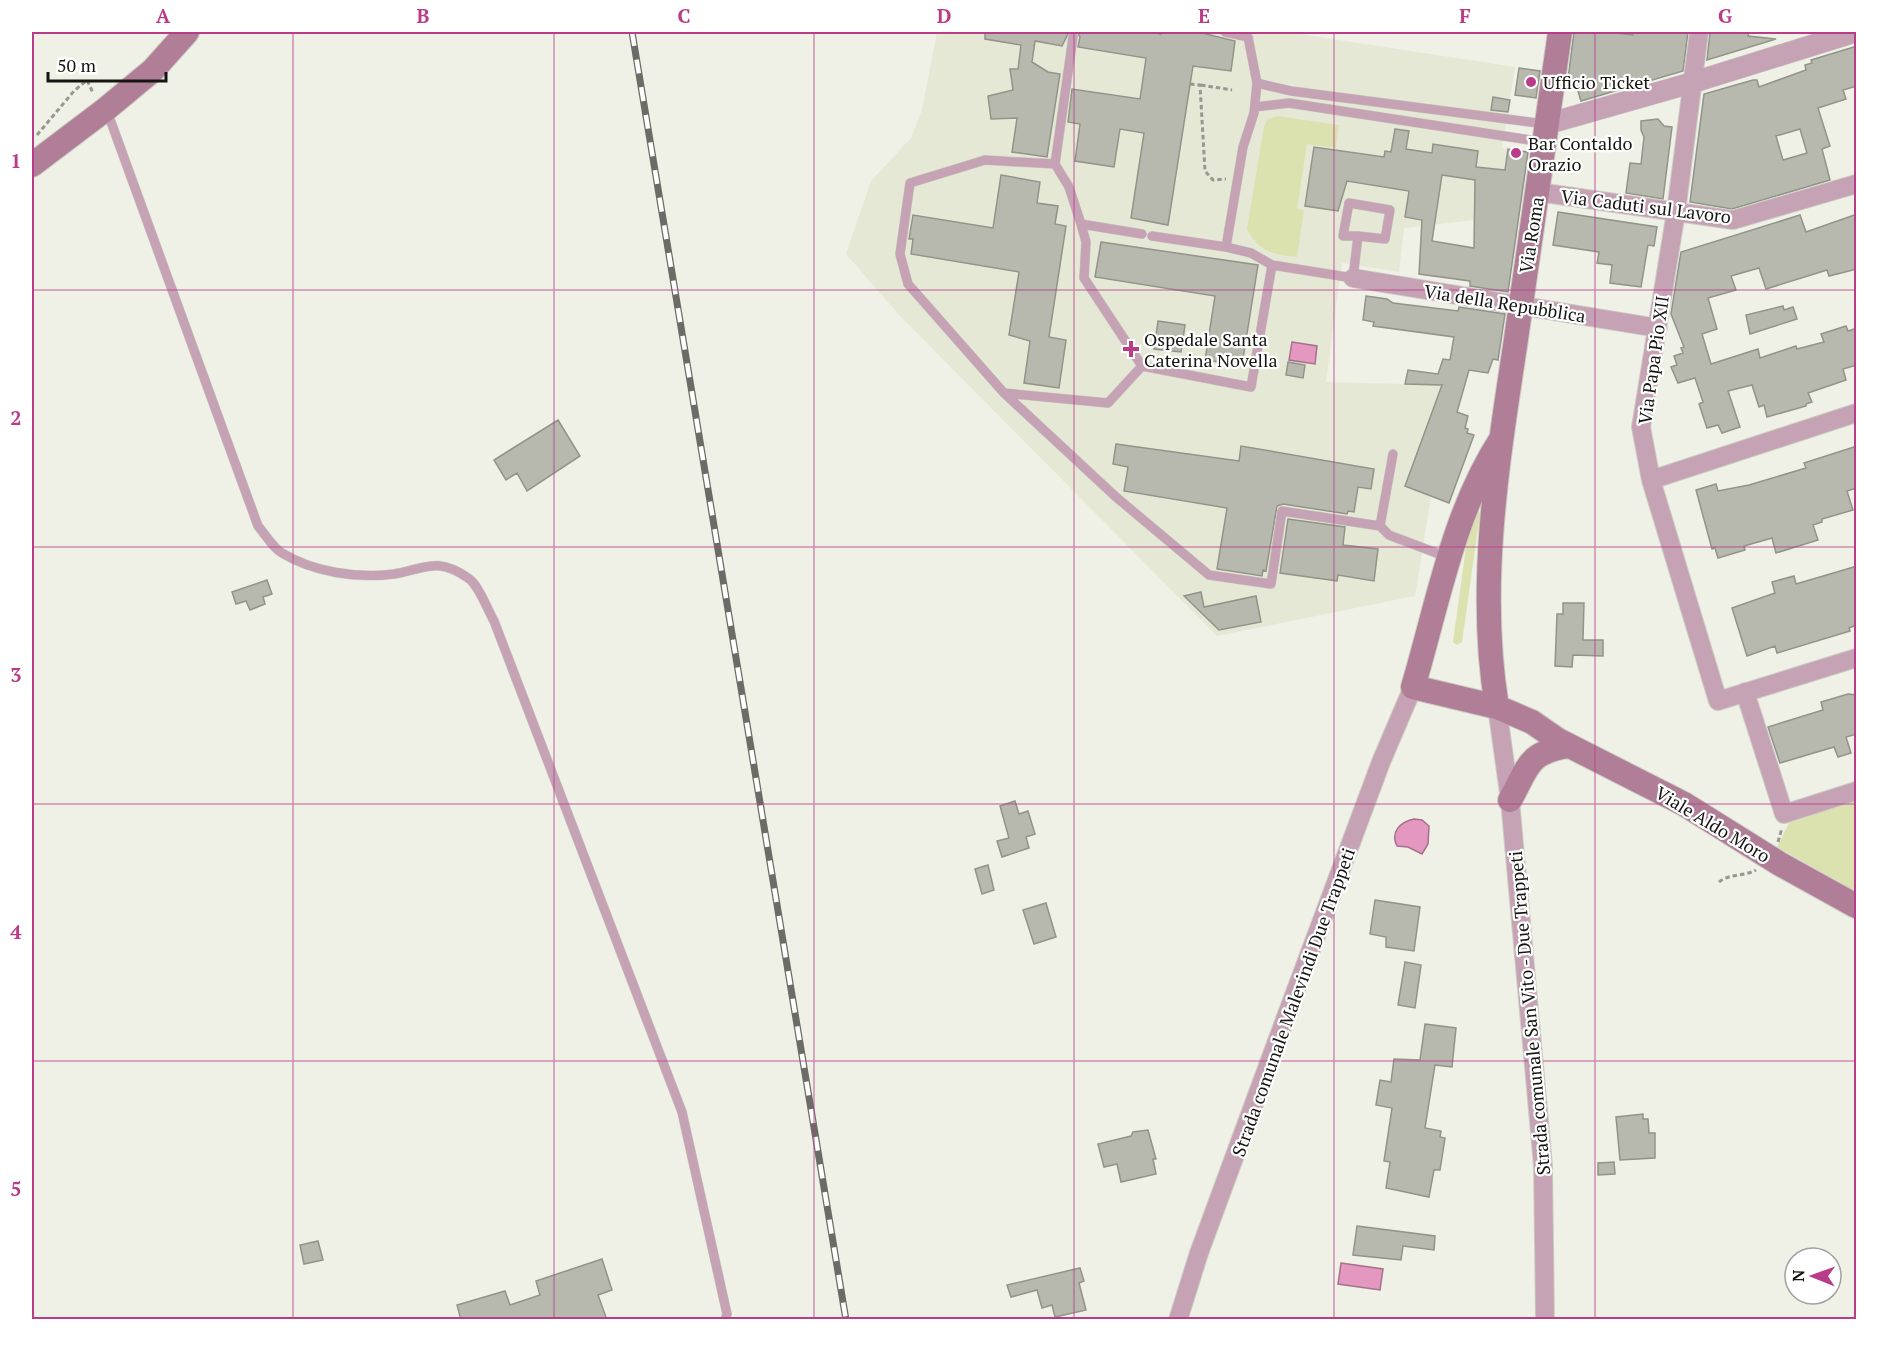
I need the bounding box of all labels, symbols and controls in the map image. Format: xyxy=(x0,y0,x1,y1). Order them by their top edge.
text: A xyxy=(156,2,171,29)
text: B xyxy=(417,2,430,29)
text: C xyxy=(677,2,691,29)
text: D xyxy=(937,2,951,29)
text: E xyxy=(1198,2,1210,29)
text: F xyxy=(1459,2,1471,29)
text: G xyxy=(1718,2,1732,29)
scale bar xyxy=(48,45,166,83)
text: 50 m xyxy=(57,53,97,77)
place label: Ufficio Ticket xyxy=(1543,70,1650,94)
marker: Ufficio Ticket xyxy=(1524,75,1538,89)
place label: Bar Contaldo Orazio xyxy=(1528,131,1632,176)
marker: Bar Contaldo Orazio xyxy=(1509,146,1523,160)
text: 1 xyxy=(10,147,22,174)
street label: Via Caduti sul Lavoro xyxy=(1560,184,1732,228)
street label: Via Roma xyxy=(1513,195,1549,275)
street label: Via della Repubblica xyxy=(1423,278,1587,328)
street label: Via Papa Pio XII xyxy=(1632,294,1674,426)
place label: Ospedale Santa Caterina Novella xyxy=(1144,327,1278,372)
marker: Ospedale Santa Caterina Novella xyxy=(1122,340,1140,358)
text: 2 xyxy=(10,404,22,431)
text: 3 xyxy=(10,661,22,688)
street label: Viale Aldo Moro xyxy=(1651,780,1775,868)
street label: Strada comunale Malevindi Due Trappeti xyxy=(1226,844,1360,1160)
street label: Strada comunale San Vito - Due Trappeti xyxy=(1503,850,1555,1176)
text: 4 xyxy=(10,918,22,945)
text: 5 xyxy=(10,1175,22,1202)
north arrow xyxy=(1783,1246,1843,1306)
text: N xyxy=(1787,1269,1809,1282)

